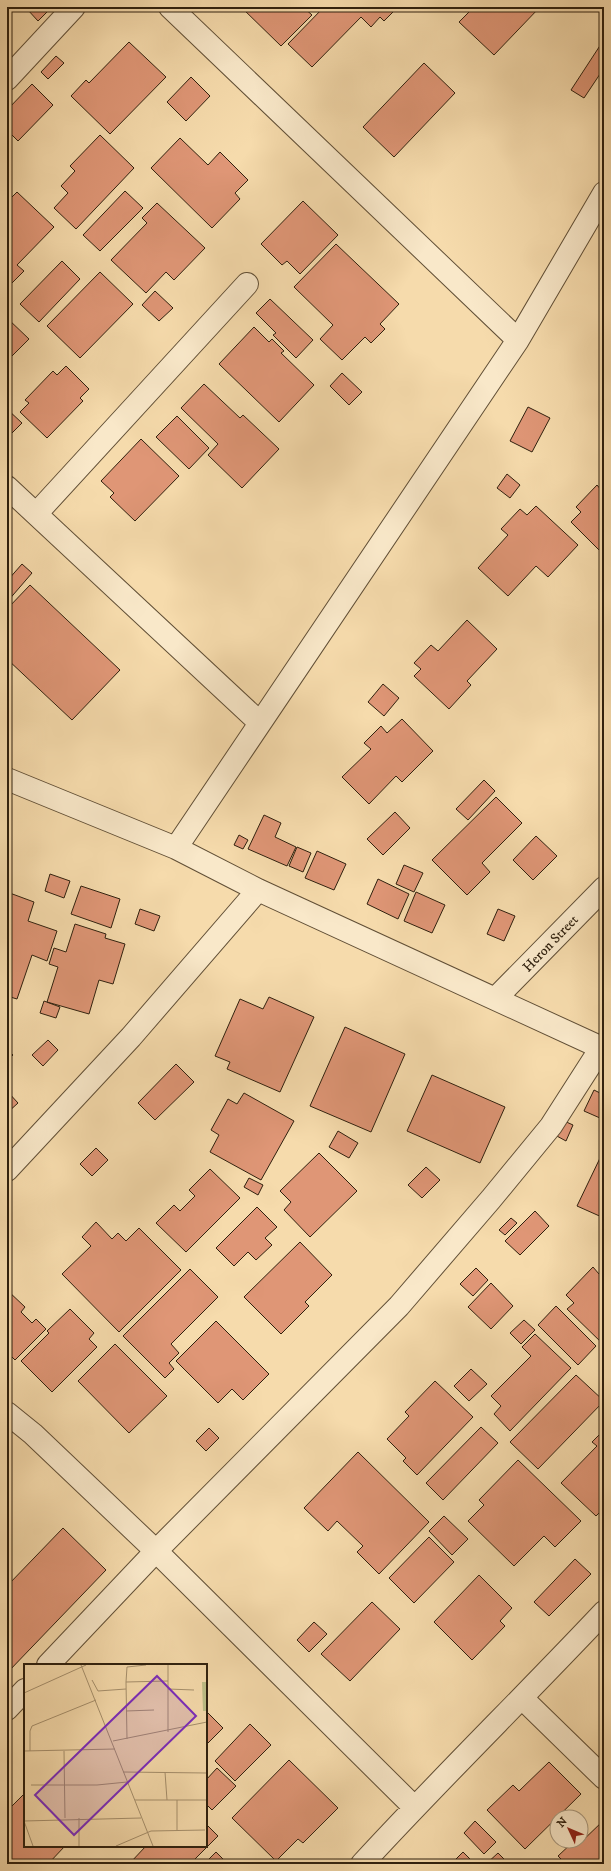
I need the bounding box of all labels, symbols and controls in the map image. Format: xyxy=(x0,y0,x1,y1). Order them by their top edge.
street label: Heron Street xyxy=(519,911,583,976)
inset map xyxy=(24,1664,207,1847)
north arrow xyxy=(549,1809,589,1849)
text: N xyxy=(554,1815,571,1831)

